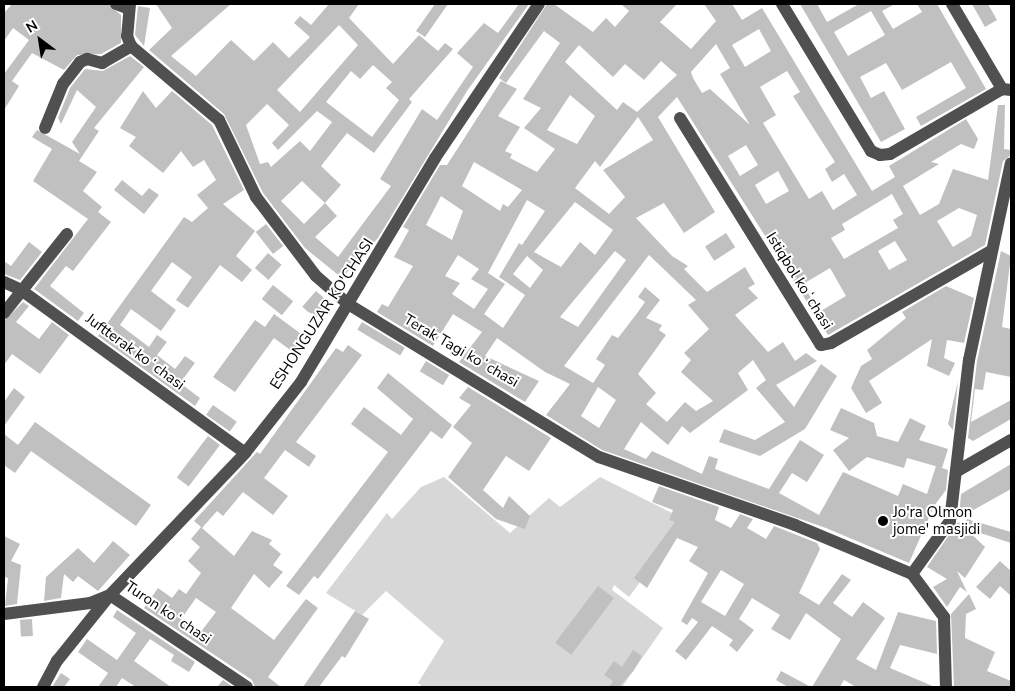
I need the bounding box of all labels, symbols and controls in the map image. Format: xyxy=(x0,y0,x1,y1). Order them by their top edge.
north arrow xyxy=(15,15,65,65)
text: N xyxy=(23,16,41,38)
street label: Istiqbol koʻchasi xyxy=(762,229,836,333)
street label: ESHONGUZAR KO'CHASI xyxy=(266,235,378,393)
street label: Juftterak koʻchasi xyxy=(82,310,188,394)
street label: Terak Tagi koʻchasi xyxy=(400,311,522,391)
place label: Jo'ra Olmon jome' masjidi xyxy=(893,503,980,538)
marker: Jo'ra Olmon jome' masjidi xyxy=(877,515,889,527)
street label: Turon koʻchasi xyxy=(122,578,214,648)

